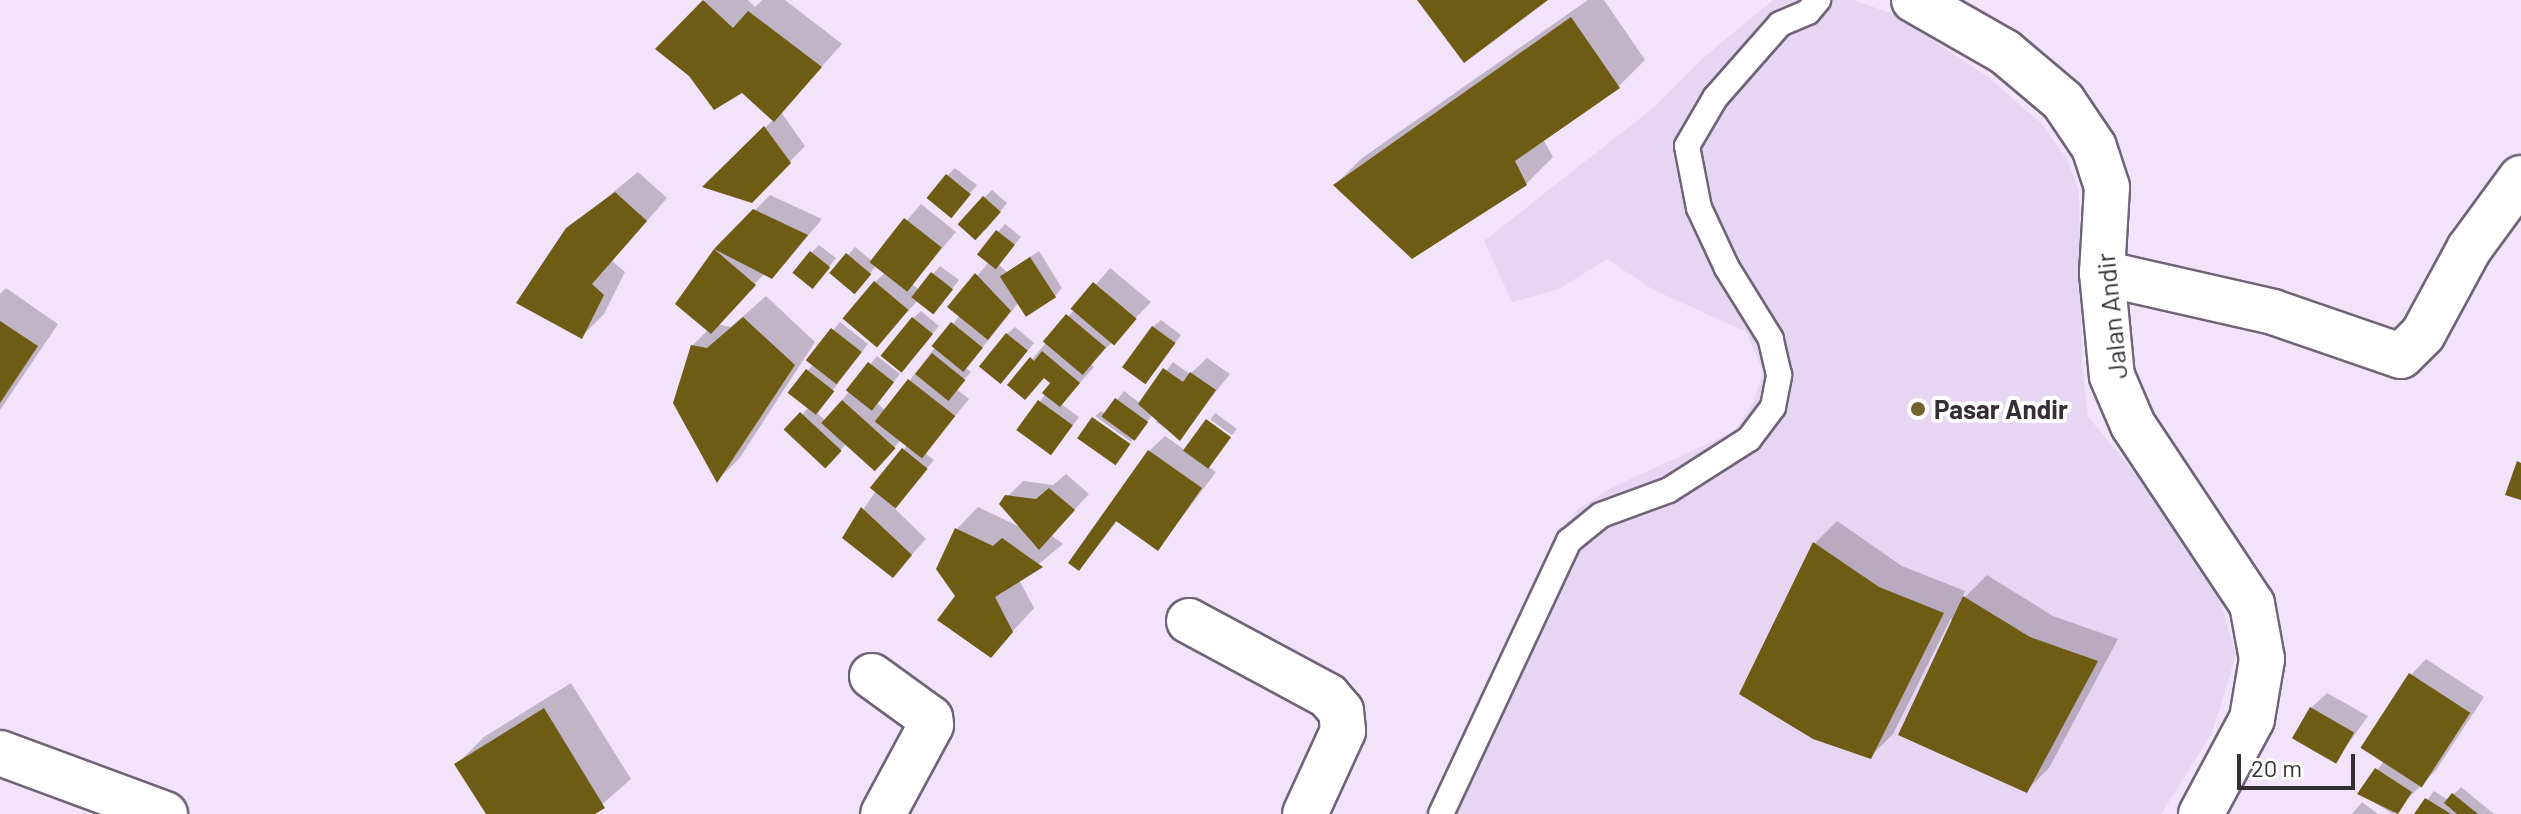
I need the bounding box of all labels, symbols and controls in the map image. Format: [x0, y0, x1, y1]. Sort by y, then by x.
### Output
street label: Jalan Andir [2089, 251, 2133, 381]
place label: Pasar Andir [1934, 393, 2068, 425]
marker: Pasar Andir [1909, 400, 1927, 418]
scale bar [2241, 738, 2359, 788]
text: 20 m [2251, 753, 2302, 782]

